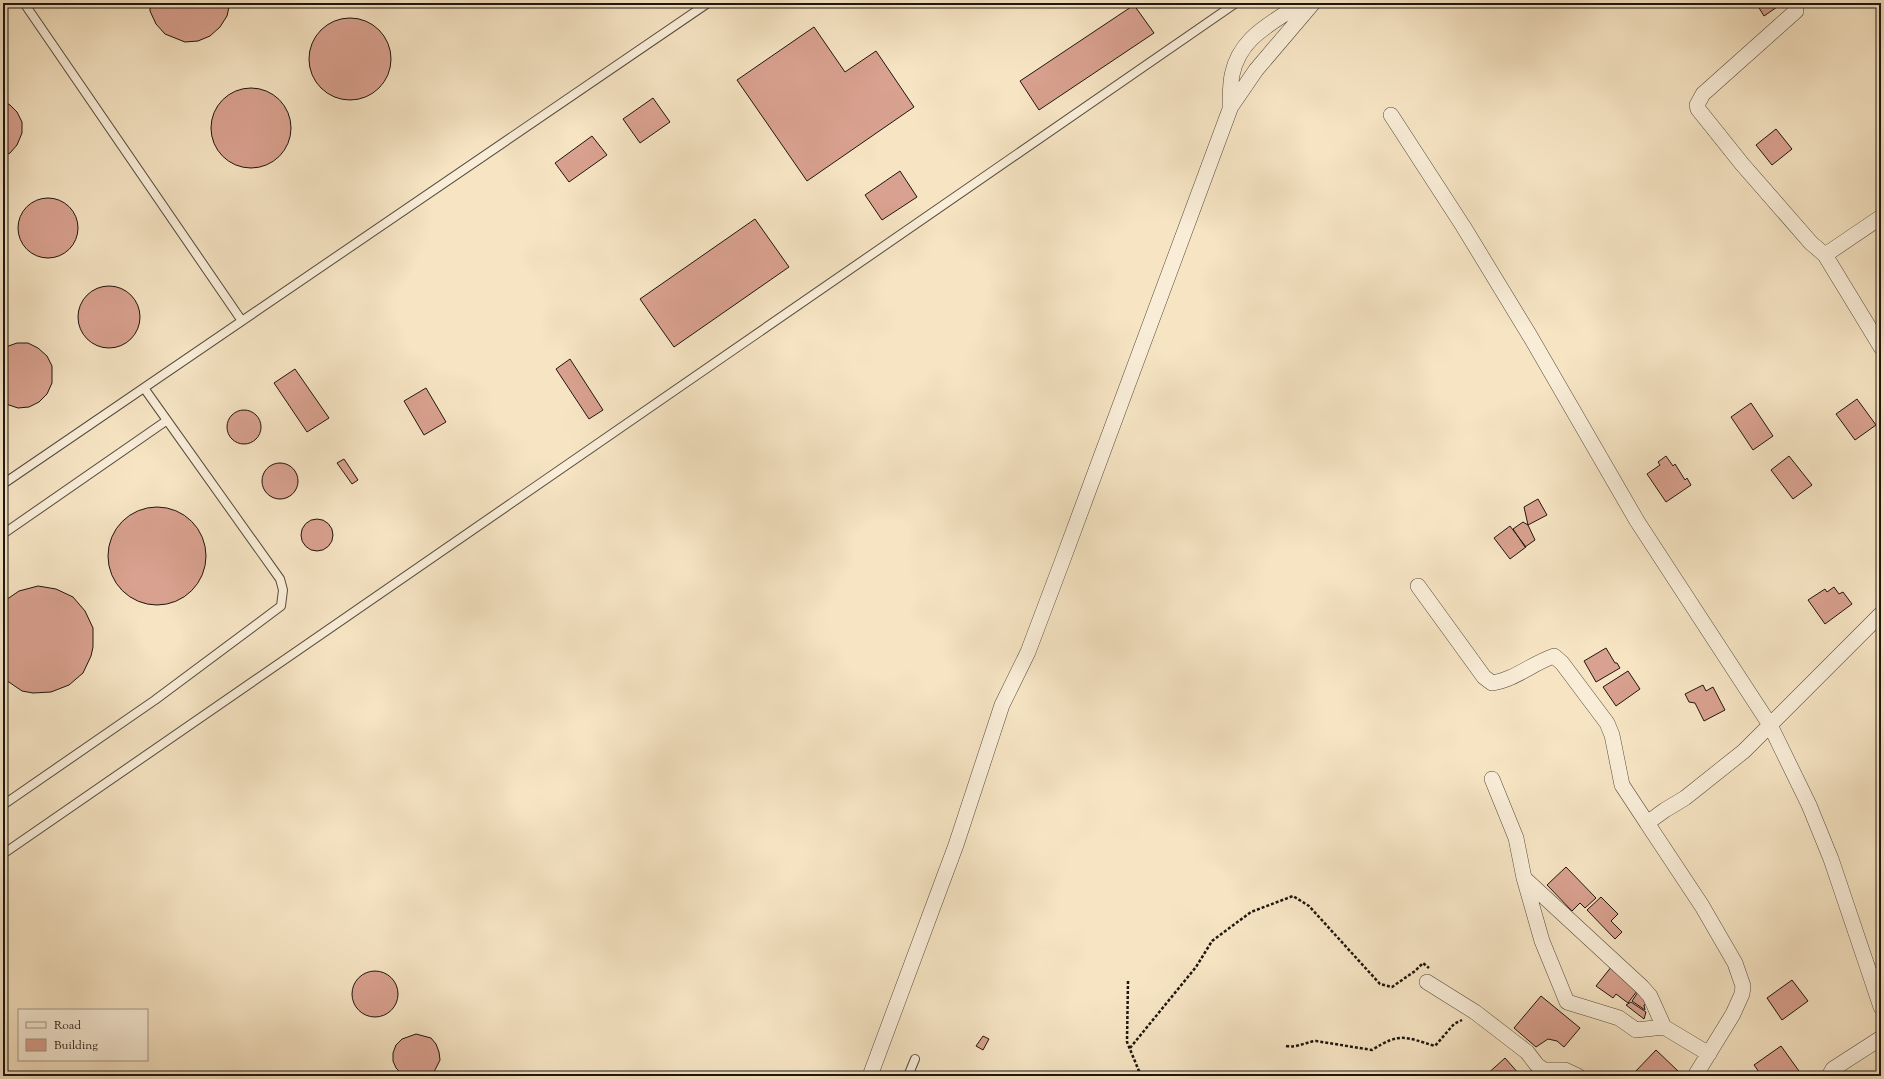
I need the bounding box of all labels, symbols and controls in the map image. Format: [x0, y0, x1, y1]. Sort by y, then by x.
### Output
legend [18, 1009, 148, 1061]
text: Road [54, 1017, 81, 1035]
text: Building [54, 1037, 98, 1055]

